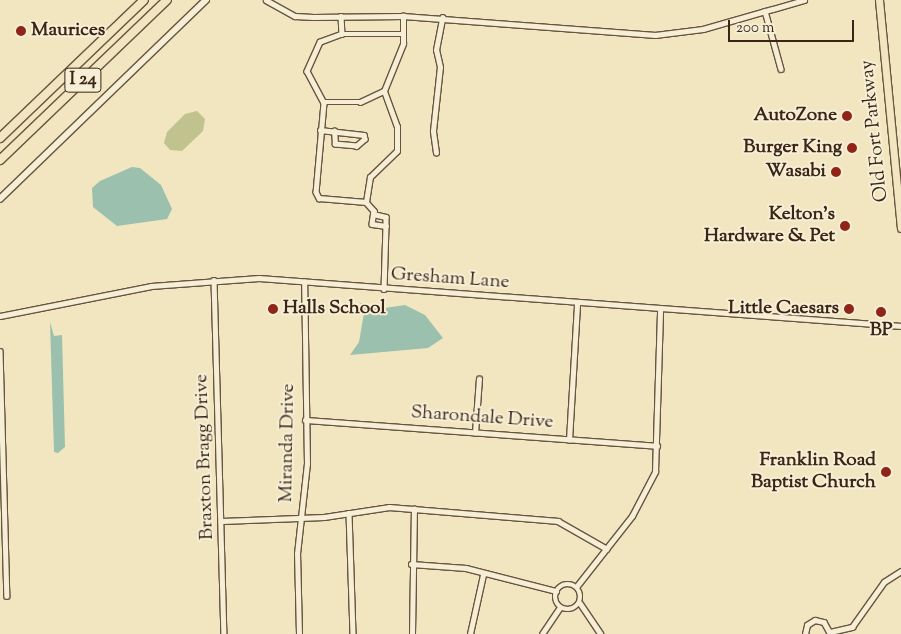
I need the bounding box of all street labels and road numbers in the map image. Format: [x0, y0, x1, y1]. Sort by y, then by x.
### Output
street label: Old Fort Parkway [856, 59, 894, 203]
road number: I 24 [64, 64, 102, 96]
street label: Gresham Lane [390, 263, 510, 295]
street label: Braxton Bragg Drive [191, 374, 219, 540]
street label: Miranda Drive [276, 383, 300, 503]
street label: Sharondale Drive [410, 402, 554, 434]

